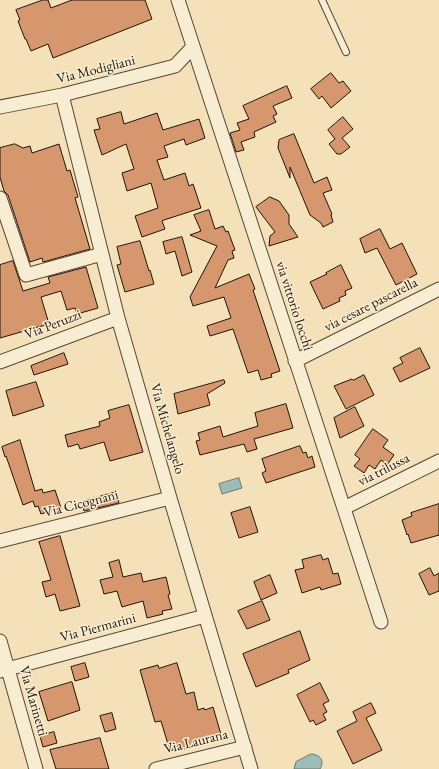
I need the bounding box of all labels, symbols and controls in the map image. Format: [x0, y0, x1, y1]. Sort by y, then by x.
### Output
street label: Via Modigliani [55, 52, 137, 88]
street label: via vittorio locchi [272, 259, 316, 353]
street label: via cesare pascarella [322, 274, 420, 336]
street label: Via Peruzzi [22, 307, 84, 343]
street label: Via Michelangelo [146, 382, 188, 476]
street label: via trilussa [355, 450, 413, 490]
street label: Via Cicognani [42, 487, 120, 521]
street label: Via Piermarini [58, 610, 138, 646]
street label: Via Marinetti [15, 664, 51, 738]
street label: Via Laurana [162, 726, 230, 758]

